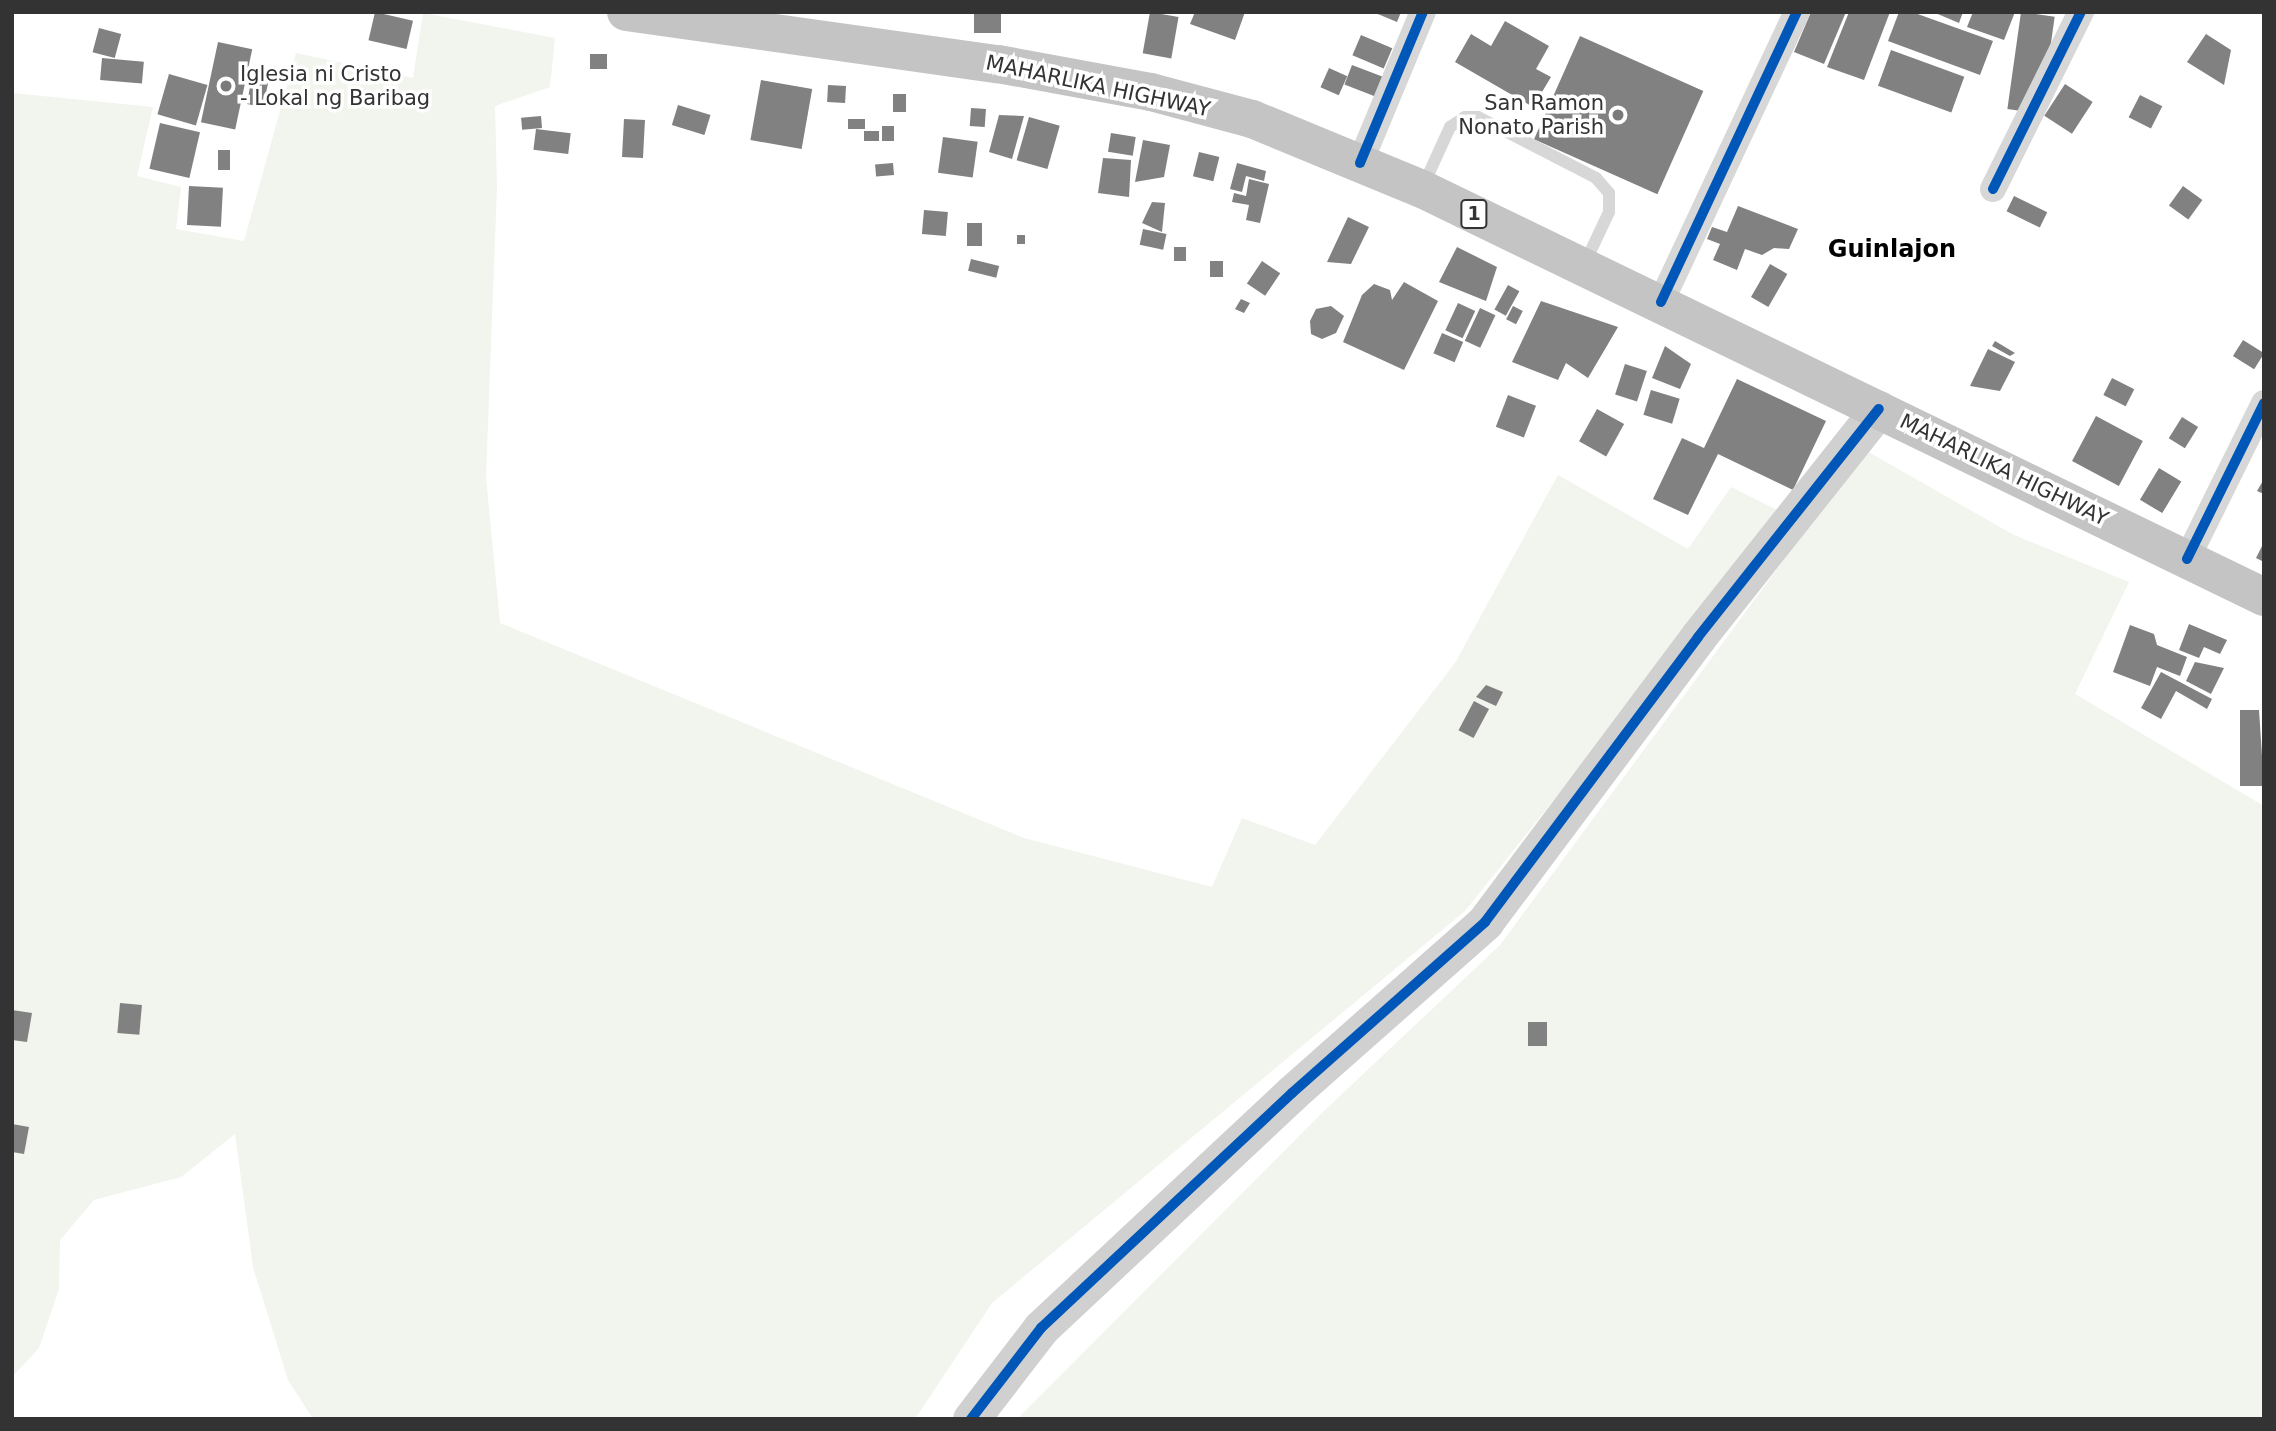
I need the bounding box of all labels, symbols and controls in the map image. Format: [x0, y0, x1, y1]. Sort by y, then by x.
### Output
street label: MAHARLIKA HIGHWAY [983, 50, 1213, 122]
place label: Iglesia ni Cristo - Lokal ng Baribag [240, 61, 430, 111]
marker: Iglesia ni Cristo - Lokal ng Baribag [218, 78, 234, 94]
place label: San Ramon Nonato Parish [1458, 90, 1604, 140]
marker: San Ramon Nonato Parish [1610, 107, 1626, 123]
road number: 1 [1460, 198, 1488, 230]
district label: Guinlajon [1828, 236, 1956, 264]
street label: MAHARLIKA HIGHWAY [1896, 409, 2112, 531]

